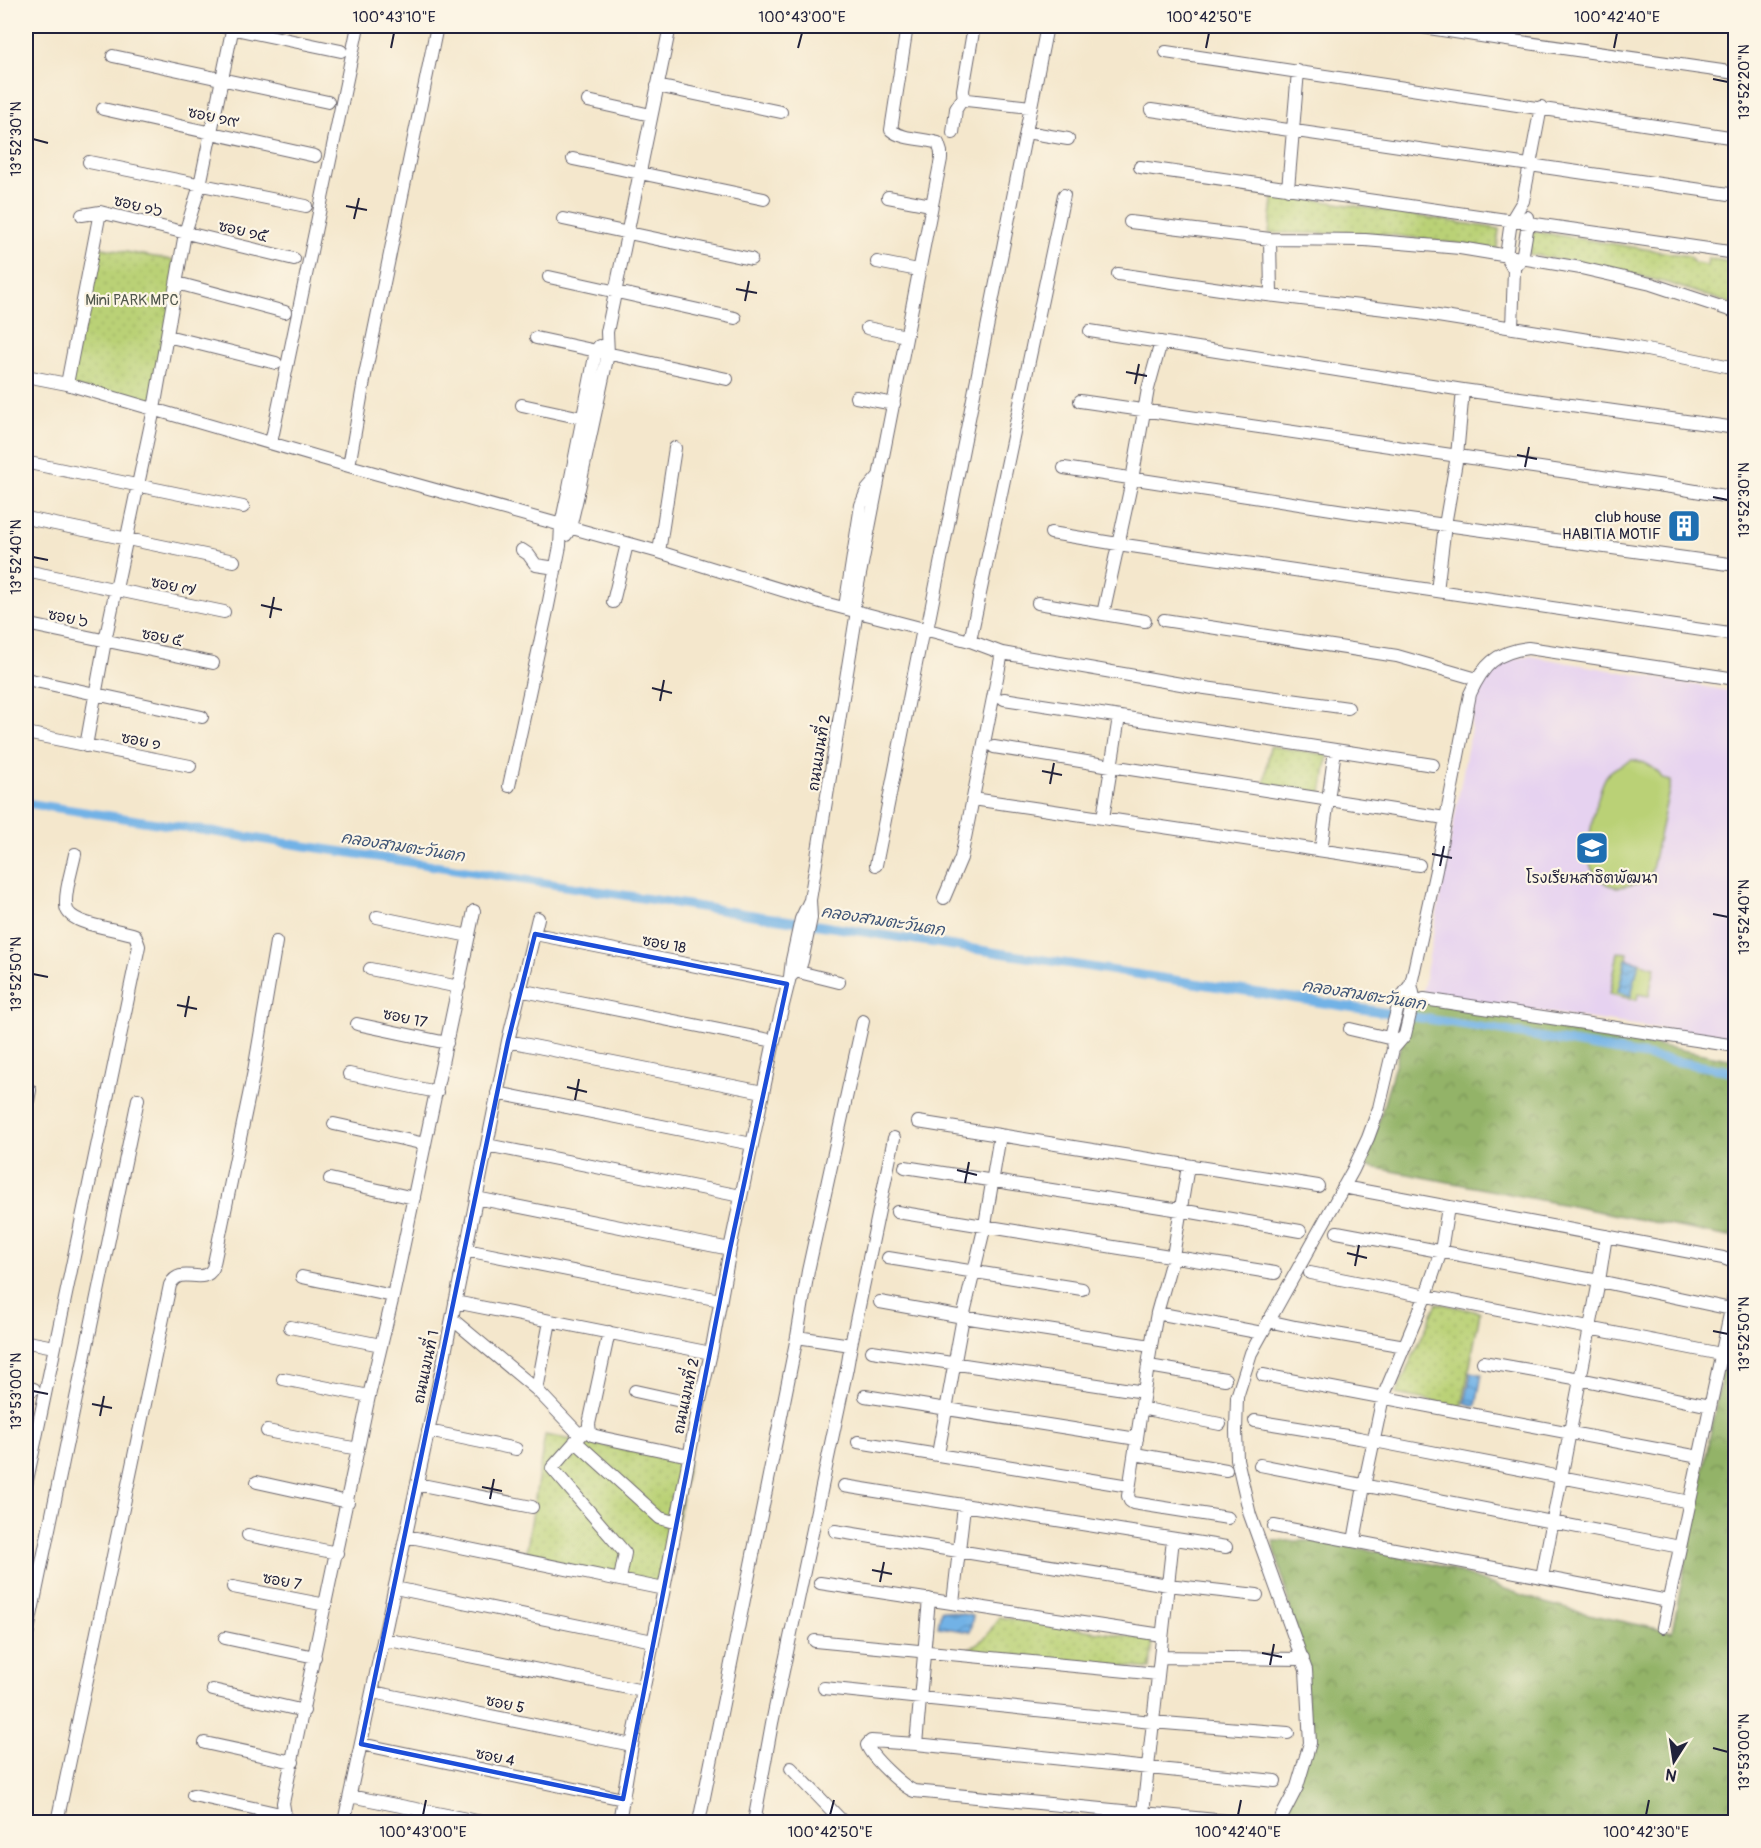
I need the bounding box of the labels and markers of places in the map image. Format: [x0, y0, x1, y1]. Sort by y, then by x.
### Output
place label: club house HABITIA MOTIF [1562, 508, 1662, 544]
building icon: club house HABITIA MOTIF [1666, 508, 1702, 544]
school or university icon: โรงเรียนสาธิตพัฒนา [1574, 830, 1610, 866]
place label: โรงเรียนสาธิตพัฒนา [1526, 868, 1658, 888]

